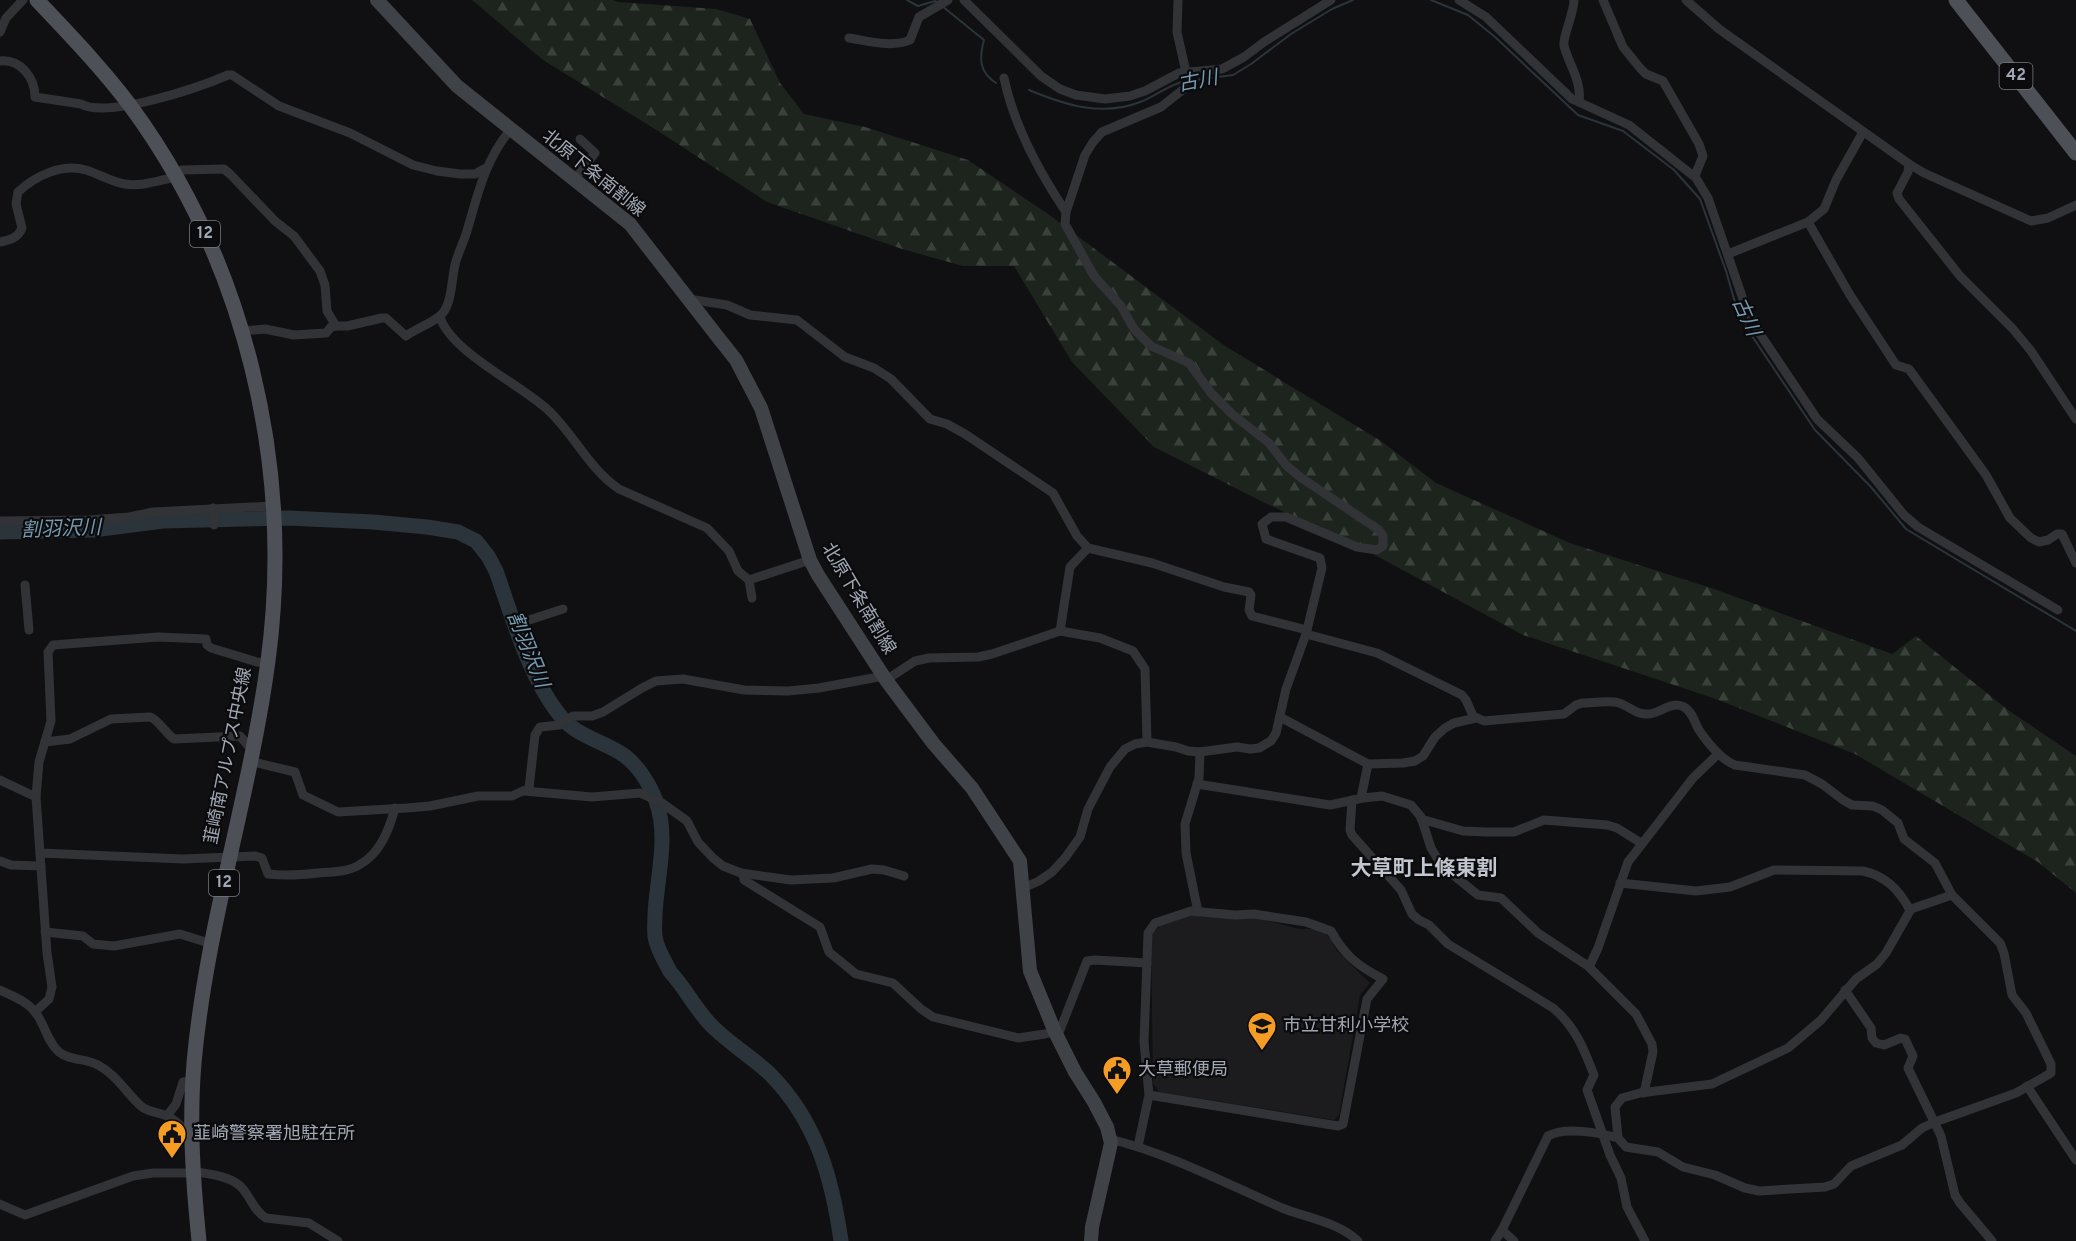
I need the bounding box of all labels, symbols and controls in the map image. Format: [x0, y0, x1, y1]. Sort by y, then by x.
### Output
road number: 42 [2000, 63, 2032, 89]
water label: 古川 [1176, 65, 1222, 99]
street label: 北原下条南割線 [537, 125, 649, 223]
road number: 12 [190, 221, 220, 247]
water label: 古川 [1725, 293, 1766, 342]
water label: 割羽沢川 [21, 516, 103, 544]
street label: 北原下条南割線 [816, 539, 900, 659]
water label: 割羽沢川 [500, 608, 555, 694]
street label: 韮崎南アルプス中央線 [201, 666, 257, 846]
district label: 大草町上條東割 [1351, 856, 1498, 883]
road number: 12 [209, 870, 239, 896]
school or university icon: 市立甘利小学校 [1246, 1010, 1278, 1052]
place label: 市立甘利小学校 [1283, 1015, 1409, 1038]
public building icon: 大草郵便局 [1101, 1054, 1133, 1096]
place label: 大草郵便局 [1138, 1059, 1228, 1082]
public building icon: 韮崎警察署旭駐在所 [156, 1118, 188, 1160]
place label: 韮崎警察署旭駐在所 [193, 1123, 355, 1146]

